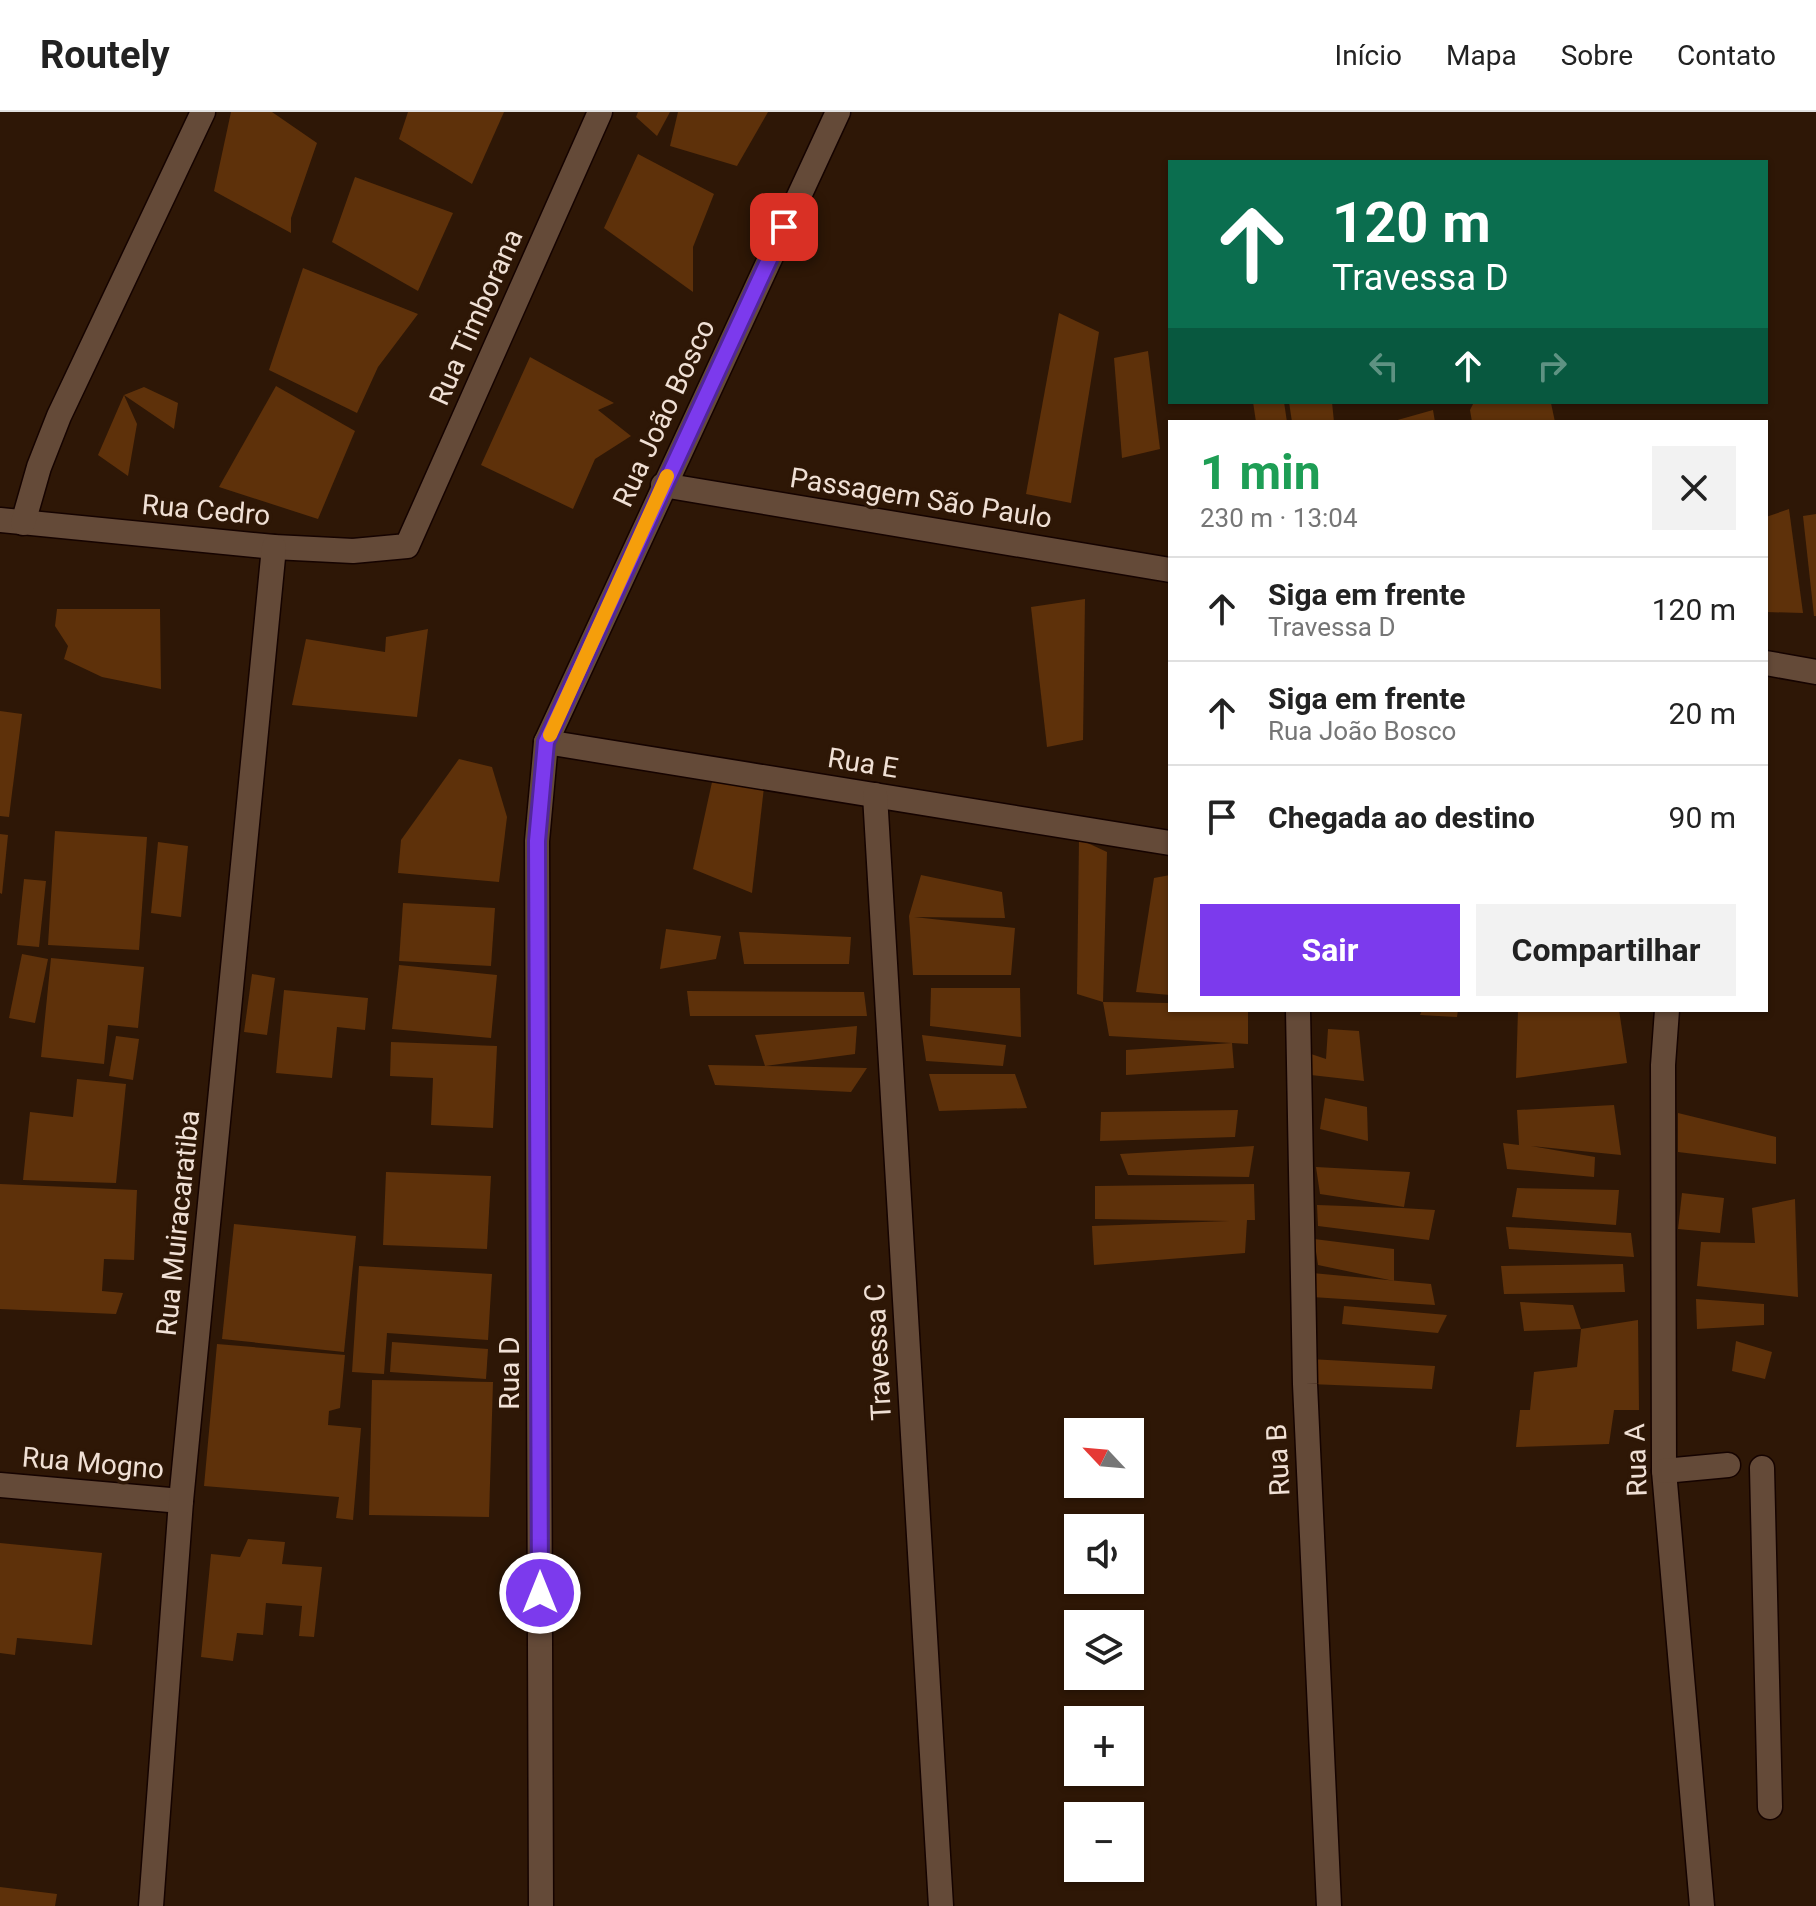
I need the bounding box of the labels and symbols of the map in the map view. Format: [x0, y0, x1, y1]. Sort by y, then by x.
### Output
pin [750, 193, 818, 261]
street label: Rua Timborana [422, 224, 530, 410]
street label: Rua João Bosco [606, 314, 722, 512]
street label: Passagem São Paulo [788, 461, 1054, 535]
street label: Rua Cedro [140, 488, 272, 532]
street label: Rua E [825, 741, 901, 785]
street label: Rua Muiracaratiba [150, 1109, 206, 1337]
street label: Travessa C [858, 1283, 898, 1421]
street label: Rua D [493, 1336, 526, 1410]
north arrow [1064, 1418, 1144, 1498]
street label: Rua B [1260, 1423, 1296, 1497]
street label: Rua A [1618, 1423, 1654, 1497]
street label: Rua Mogno [21, 1440, 165, 1486]
position arrow [498, 1551, 582, 1635]

